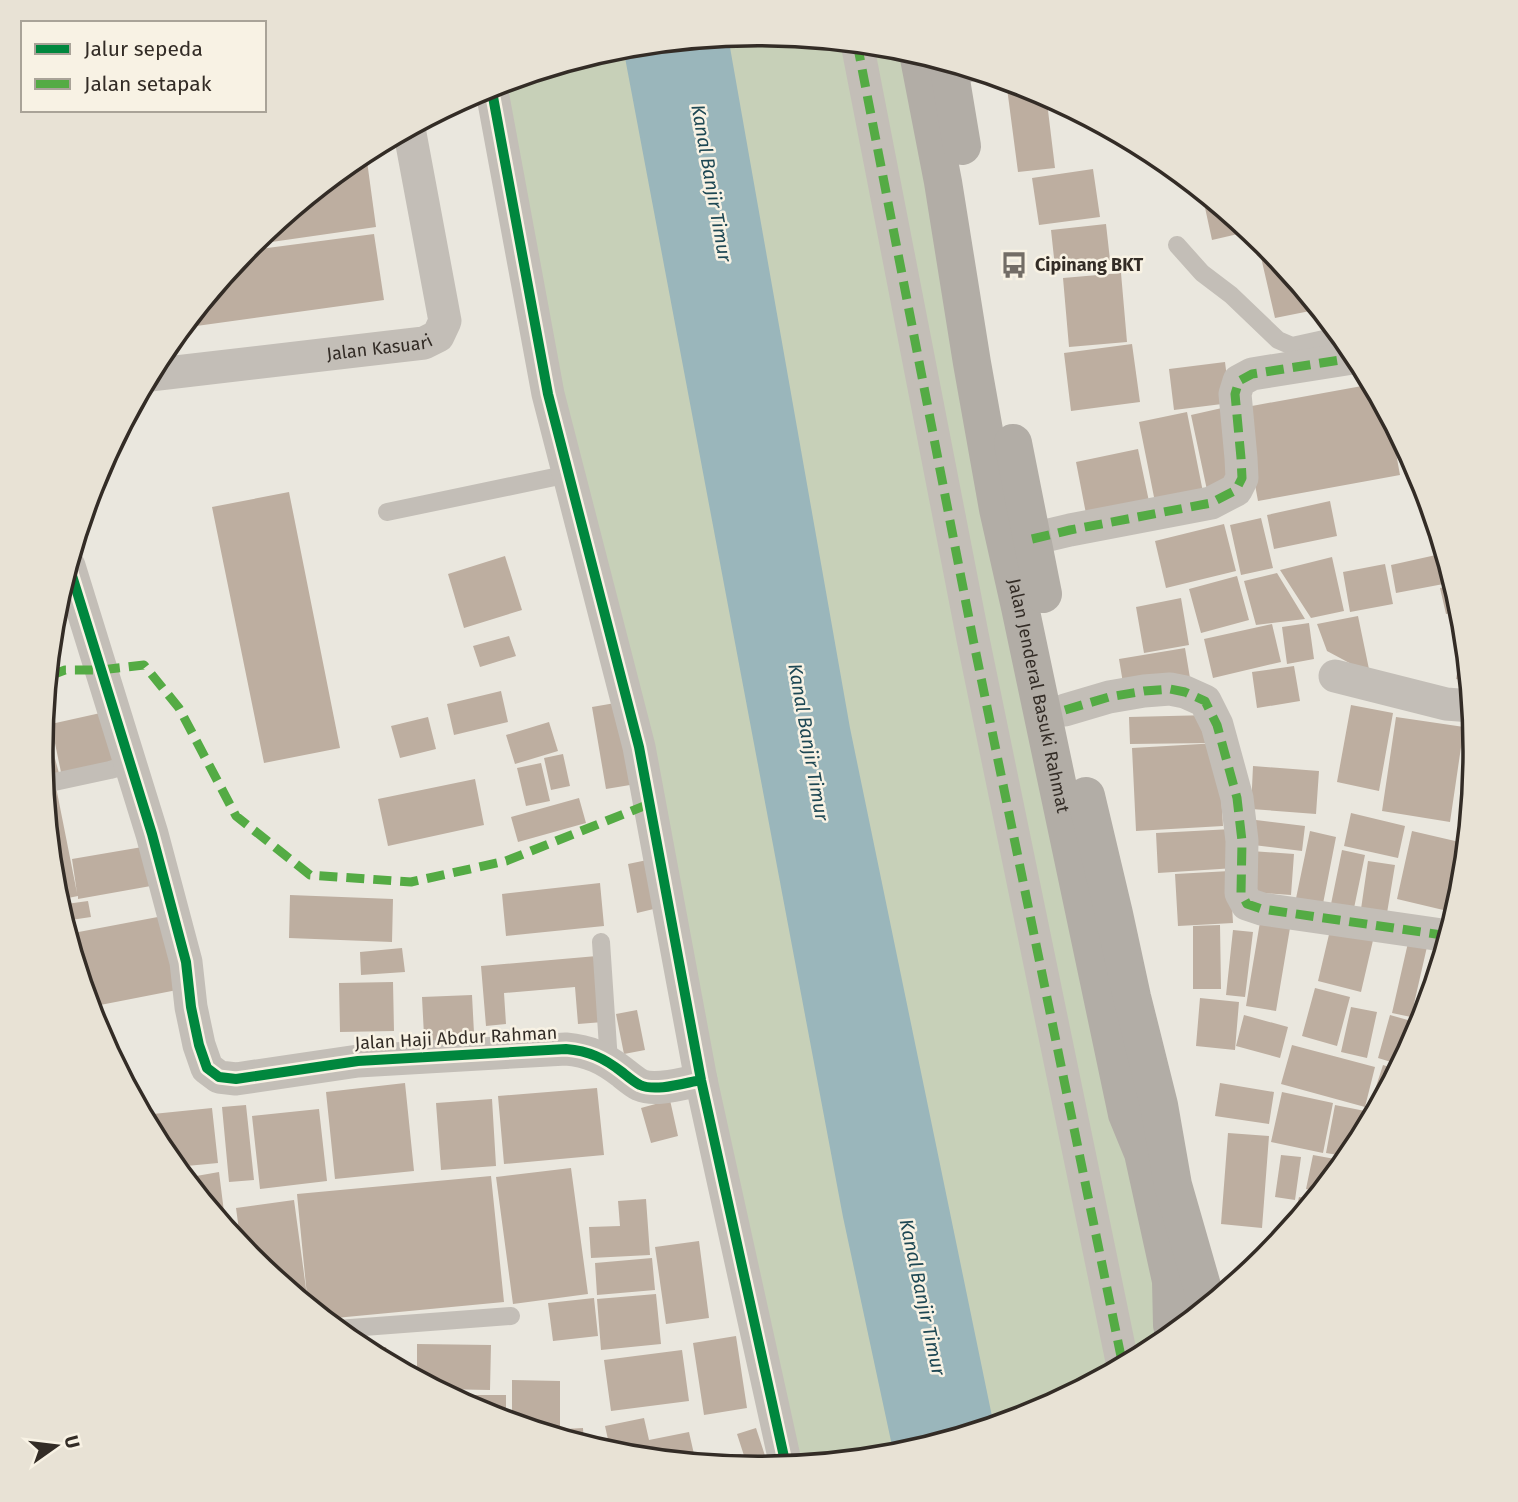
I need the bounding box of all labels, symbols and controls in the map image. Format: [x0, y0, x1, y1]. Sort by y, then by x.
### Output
legend [21, 21, 266, 112]
text: Jalur sepeda [84, 36, 203, 62]
text: Jalan setapak [84, 71, 212, 97]
water label: Kanal Banjir Timur [686, 103, 737, 264]
bus stop icon: Cipinang BKT [999, 250, 1029, 280]
place label: Cipinang BKT [1035, 254, 1144, 276]
street label: Jalan Kasuari [325, 329, 436, 365]
street label: Jalan Jenderal Basuki Rahmat [1003, 576, 1074, 815]
water label: Kanal Banjir Timur [783, 662, 834, 823]
street label: Jalan Haji Abdur Rahman [354, 1022, 558, 1054]
water label: Kanal Banjir Timur [895, 1217, 950, 1378]
north arrow [21, 1411, 91, 1481]
text: U [59, 1433, 85, 1451]

